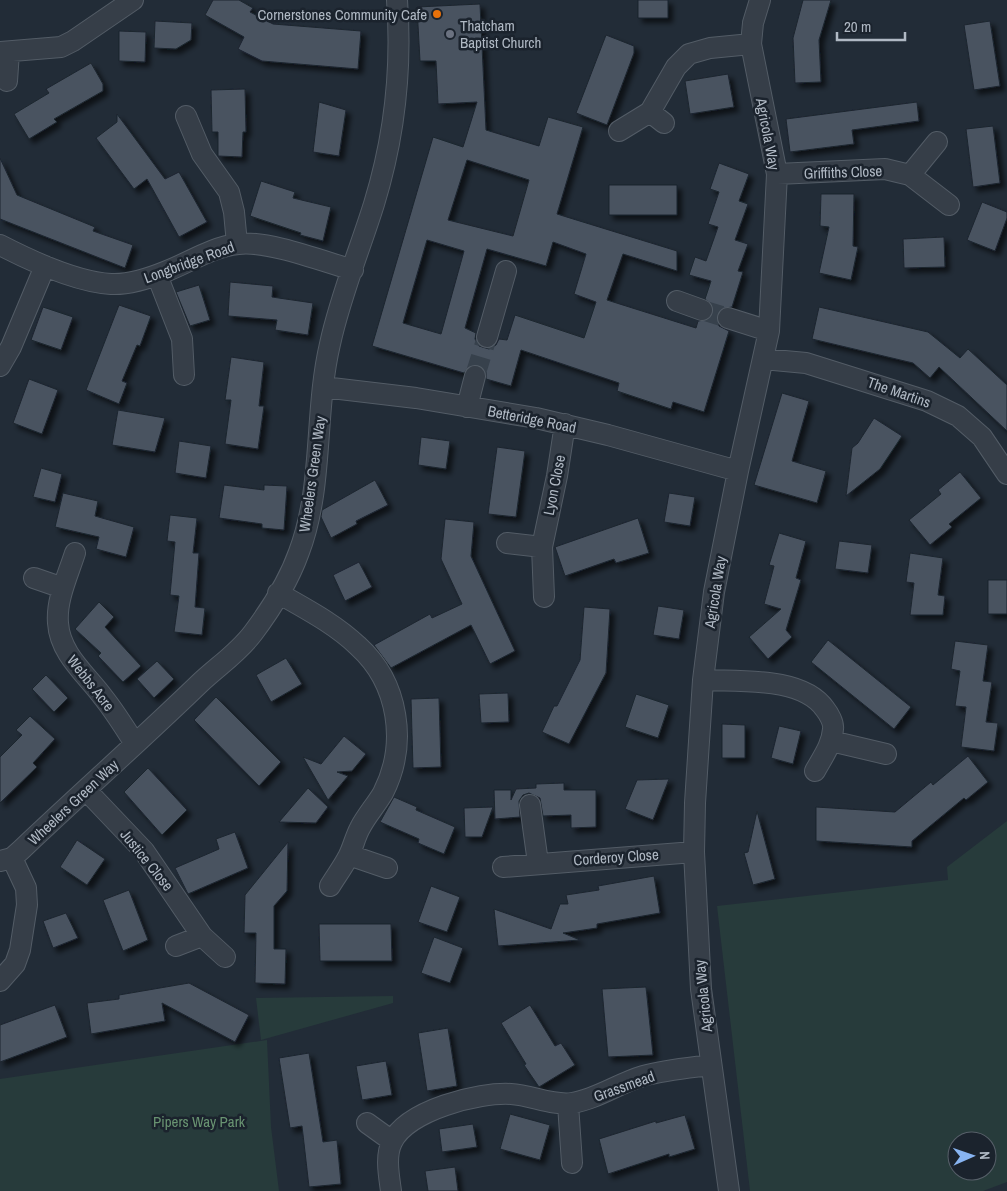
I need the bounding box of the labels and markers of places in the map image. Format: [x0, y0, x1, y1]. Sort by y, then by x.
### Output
place label: Cornerstones Community Cafe [257, 4, 427, 25]
marker: Cornerstones Community Cafe [431, 8, 443, 20]
place label: Thatcham Baptist Church [460, 15, 541, 53]
marker: Thatcham Baptist Church [444, 28, 456, 40]

